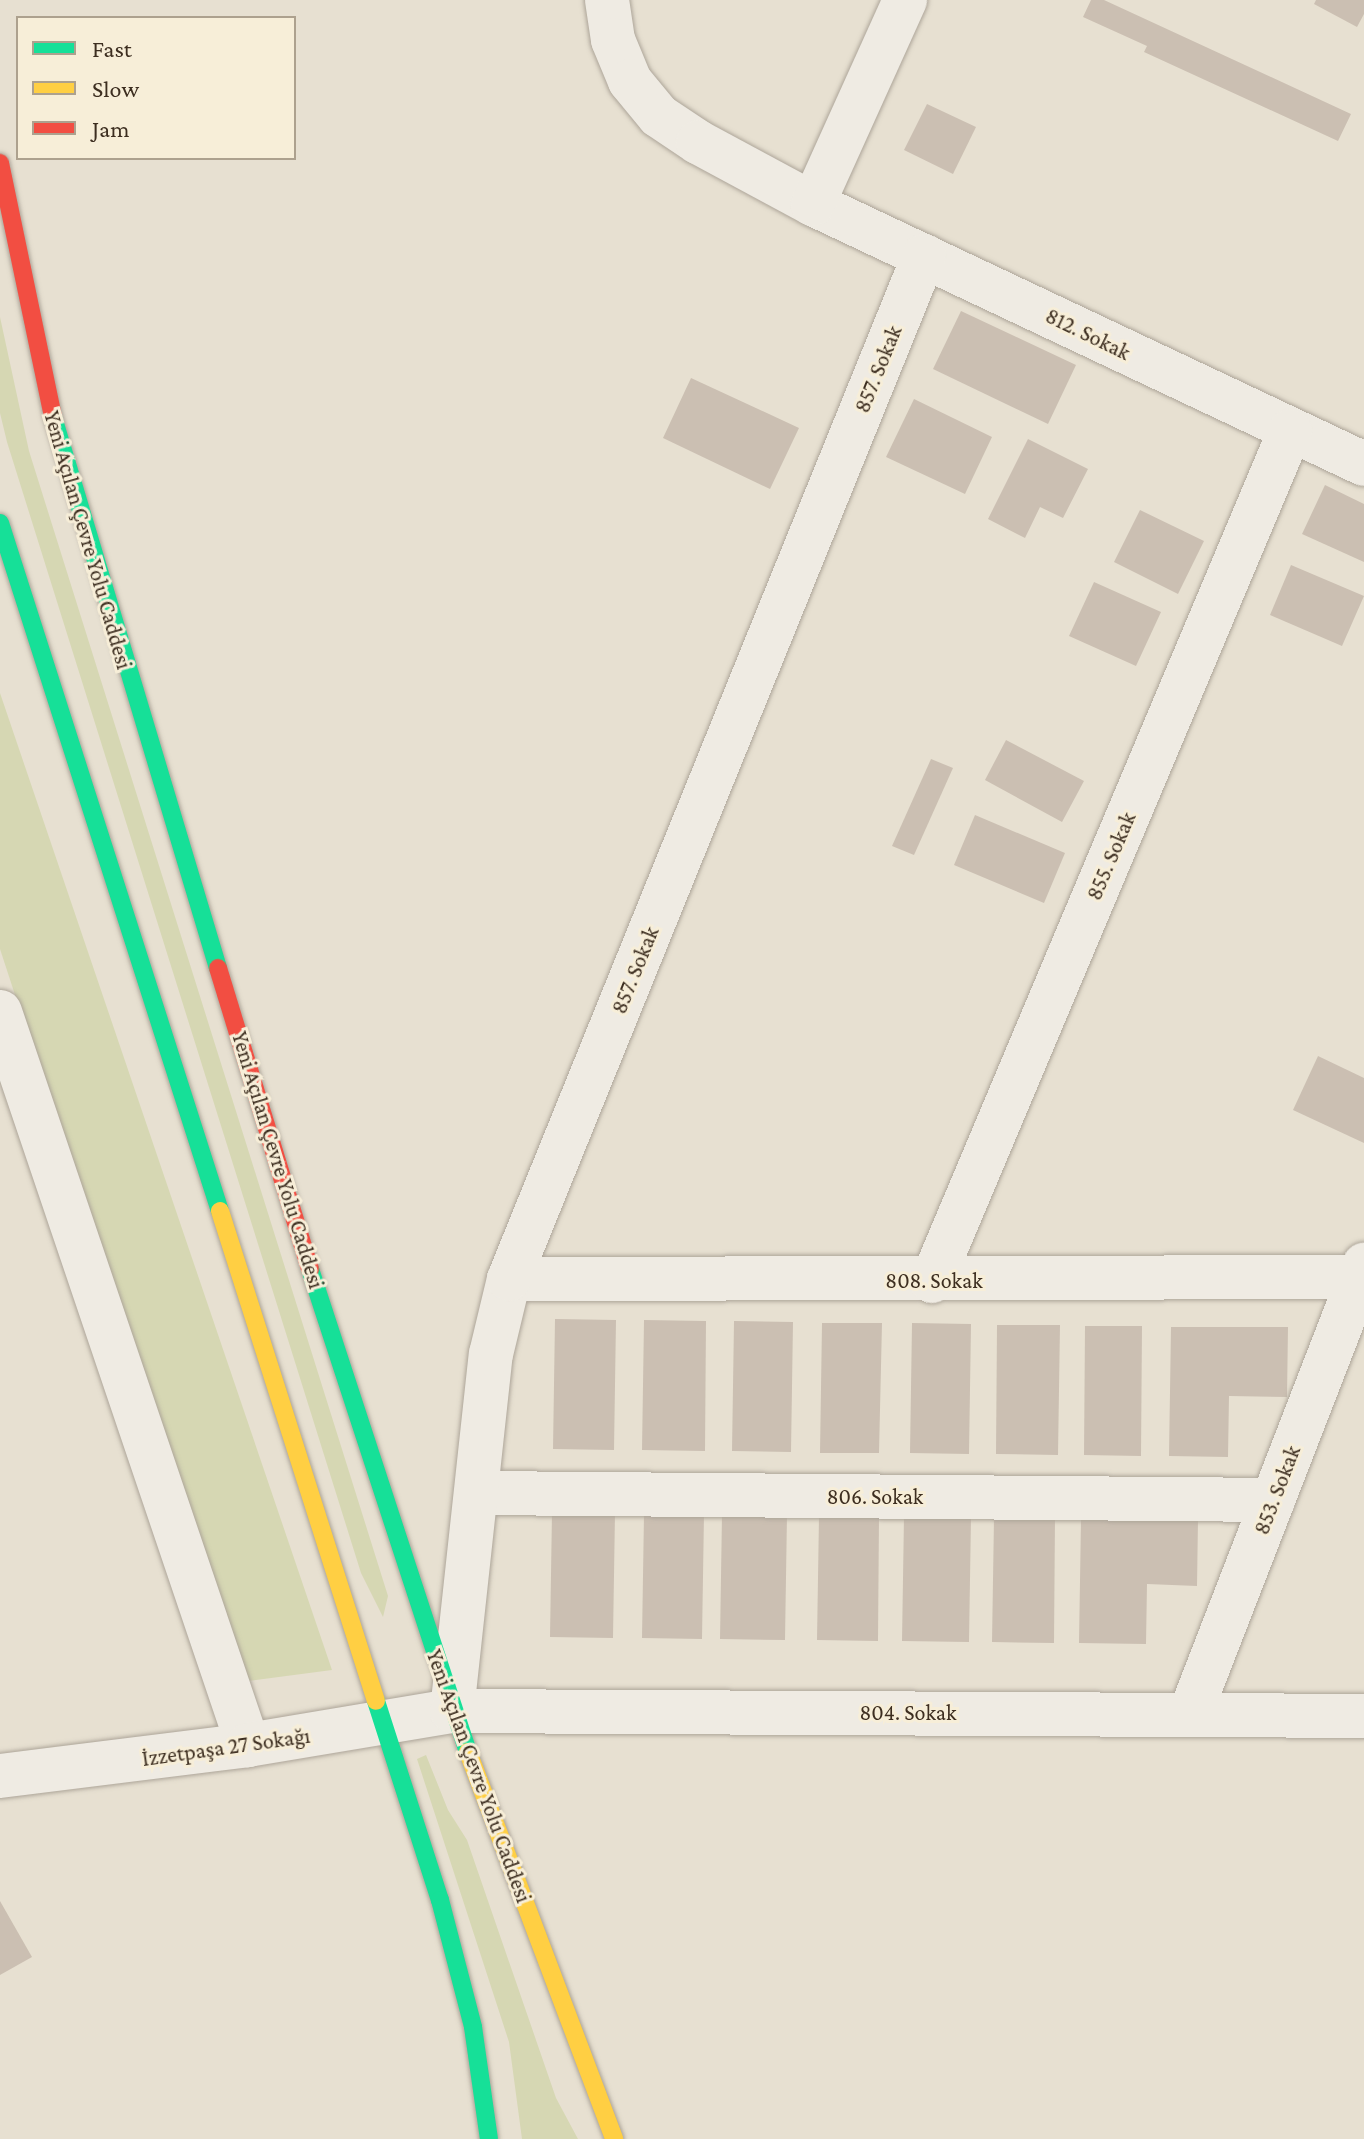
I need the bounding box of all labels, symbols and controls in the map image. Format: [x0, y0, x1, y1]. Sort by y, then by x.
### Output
legend [16, 16, 296, 160]
text: Fast [92, 35, 132, 62]
text: Slow [92, 75, 139, 102]
text: Jam [92, 115, 130, 142]
street label: 812. Sokak [1041, 302, 1135, 366]
street label: 857. Sokak [849, 321, 907, 417]
street label: Yeni Açılan Çevre Yolu Caddesi [38, 408, 138, 672]
street label: 855. Sokak [1081, 808, 1141, 904]
street label: 857. Sokak [606, 922, 664, 1018]
street label: Yeni Açılan Çevre Yolu Caddesi [226, 1028, 330, 1292]
street label: 808. Sokak [885, 1268, 983, 1294]
street label: 853. Sokak [1248, 1442, 1306, 1538]
street label: 806. Sokak [827, 1484, 923, 1510]
street label: Yeni Açılan Çevre Yolu Caddesi [421, 1646, 537, 1906]
street label: 804. Sokak [860, 1700, 956, 1726]
street label: İzzetpaşa 27 Sokağı [140, 1722, 312, 1772]

